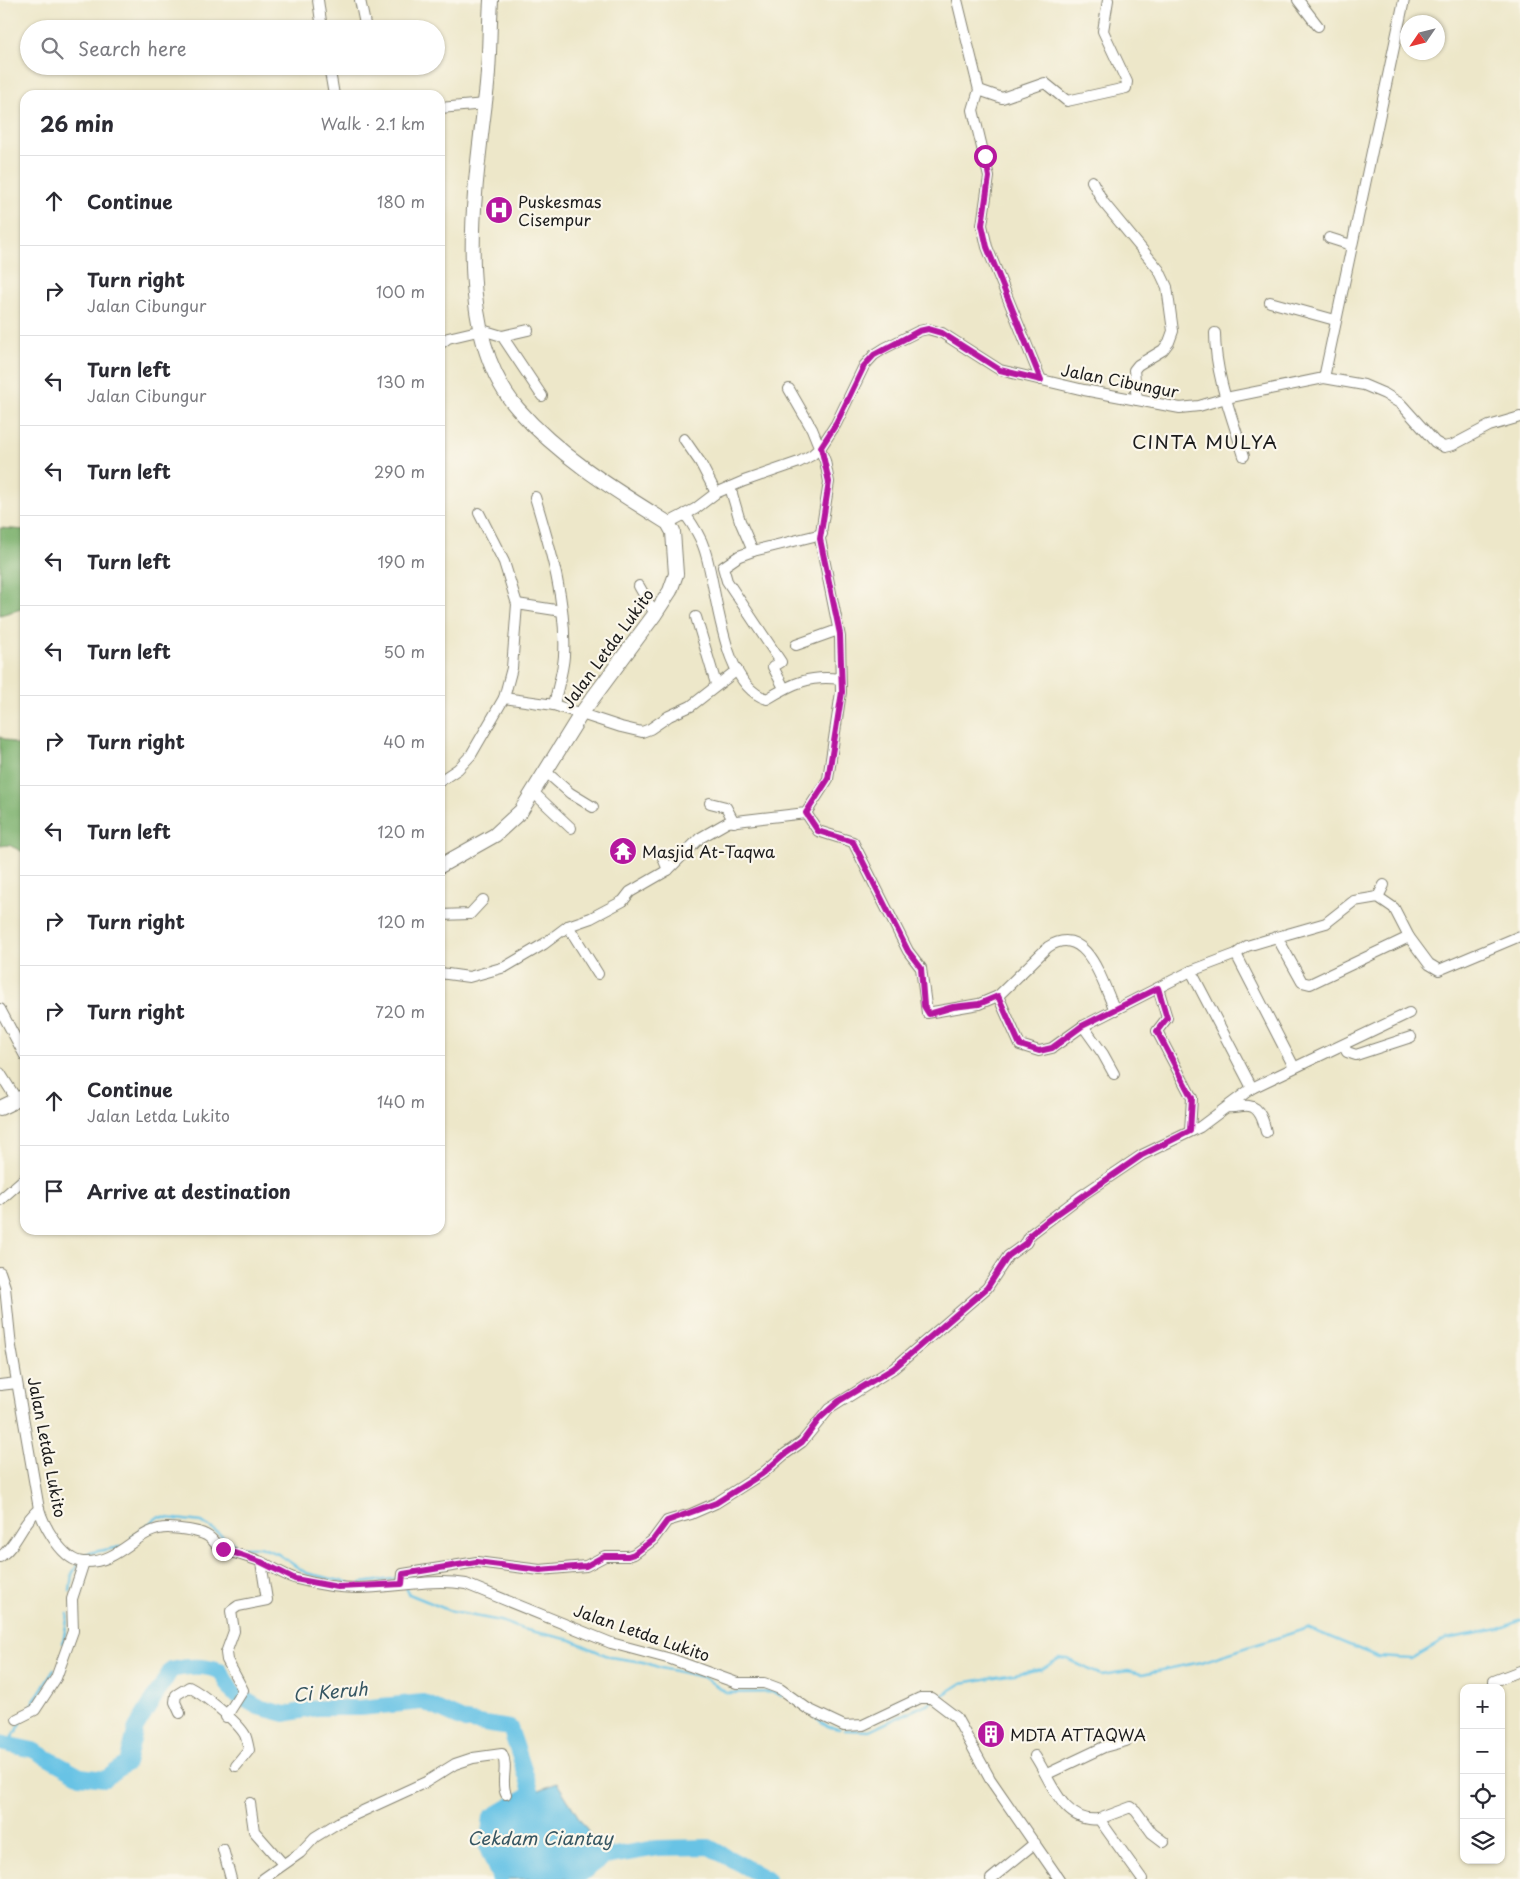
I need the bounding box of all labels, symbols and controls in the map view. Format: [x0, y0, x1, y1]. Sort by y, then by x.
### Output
north arrow [1400, 15, 1445, 60]
search box [20, 20, 445, 75]
icon: search [38, 34, 66, 62]
text: Search here [78, 34, 187, 62]
text: 26 min [40, 107, 114, 139]
text: Walk · 2.1 km [321, 111, 425, 135]
route start [974, 145, 997, 168]
icon: ahead [40, 187, 68, 215]
text: Continue [87, 187, 173, 215]
text: 180 m [377, 189, 425, 213]
place label: Puskesmas Cisempur [518, 189, 601, 231]
hospital icon: Puskesmas Cisempur [484, 195, 514, 225]
text: Turn right [87, 265, 185, 293]
icon: right [40, 277, 68, 305]
text: 100 m [376, 279, 425, 303]
text: Jalan Cibungur [87, 293, 206, 317]
text: Turn left [87, 355, 171, 383]
street label: Jalan Cibungur [1059, 357, 1181, 403]
icon: left [40, 367, 68, 395]
text: 130 m [377, 369, 425, 393]
text: Jalan Cibungur [87, 383, 206, 407]
district label: CINTA MULYA [1132, 427, 1278, 455]
icon: left [40, 457, 68, 485]
text: Turn left [87, 457, 171, 485]
text: 290 m [374, 459, 425, 483]
icon: left [40, 547, 68, 575]
text: Turn left [87, 547, 171, 575]
text: 190 m [377, 549, 425, 573]
street label: Jalan Letda Lukito [555, 583, 659, 713]
icon: left [40, 637, 68, 665]
text: Turn left [87, 637, 171, 665]
text: 50 m [384, 639, 425, 663]
icon: right [40, 727, 68, 755]
text: Turn right [87, 727, 185, 755]
text: 40 m [383, 729, 425, 753]
icon: left [40, 817, 68, 845]
text: Turn left [87, 817, 171, 845]
text: 120 m [378, 819, 425, 843]
temple icon: Masjid At-Taqwa [608, 836, 638, 866]
place label: Masjid At-Taqwa [642, 839, 775, 863]
icon: right [40, 907, 68, 935]
text: Turn right [87, 907, 185, 935]
text: 120 m [378, 909, 425, 933]
icon: right [40, 997, 68, 1025]
text: Turn right [87, 997, 185, 1025]
text: 720 m [375, 999, 425, 1023]
text: Continue [87, 1075, 173, 1103]
icon: ahead [40, 1087, 68, 1115]
text: 140 m [377, 1089, 425, 1113]
text: Jalan Letda Lukito [87, 1103, 230, 1127]
icon: arrive [40, 1177, 68, 1205]
text: Arrive at destination [87, 1177, 291, 1205]
street label: Jalan Letda Lukito [23, 1375, 73, 1519]
route end [212, 1538, 235, 1561]
street label: Jalan Letda Lukito [571, 1597, 714, 1667]
water label: Ci Keruh [292, 1674, 369, 1708]
map controls [1460, 1684, 1505, 1864]
button: + [1460, 1684, 1505, 1729]
building icon: MDTA ATTAQWA [976, 1719, 1006, 1749]
place label: MDTA ATTAQWA [1010, 1722, 1146, 1746]
button: − [1460, 1729, 1505, 1774]
button: locate [1460, 1774, 1505, 1819]
button: layers [1460, 1819, 1505, 1864]
water label: Cekdam Ciantay [467, 1824, 614, 1851]

